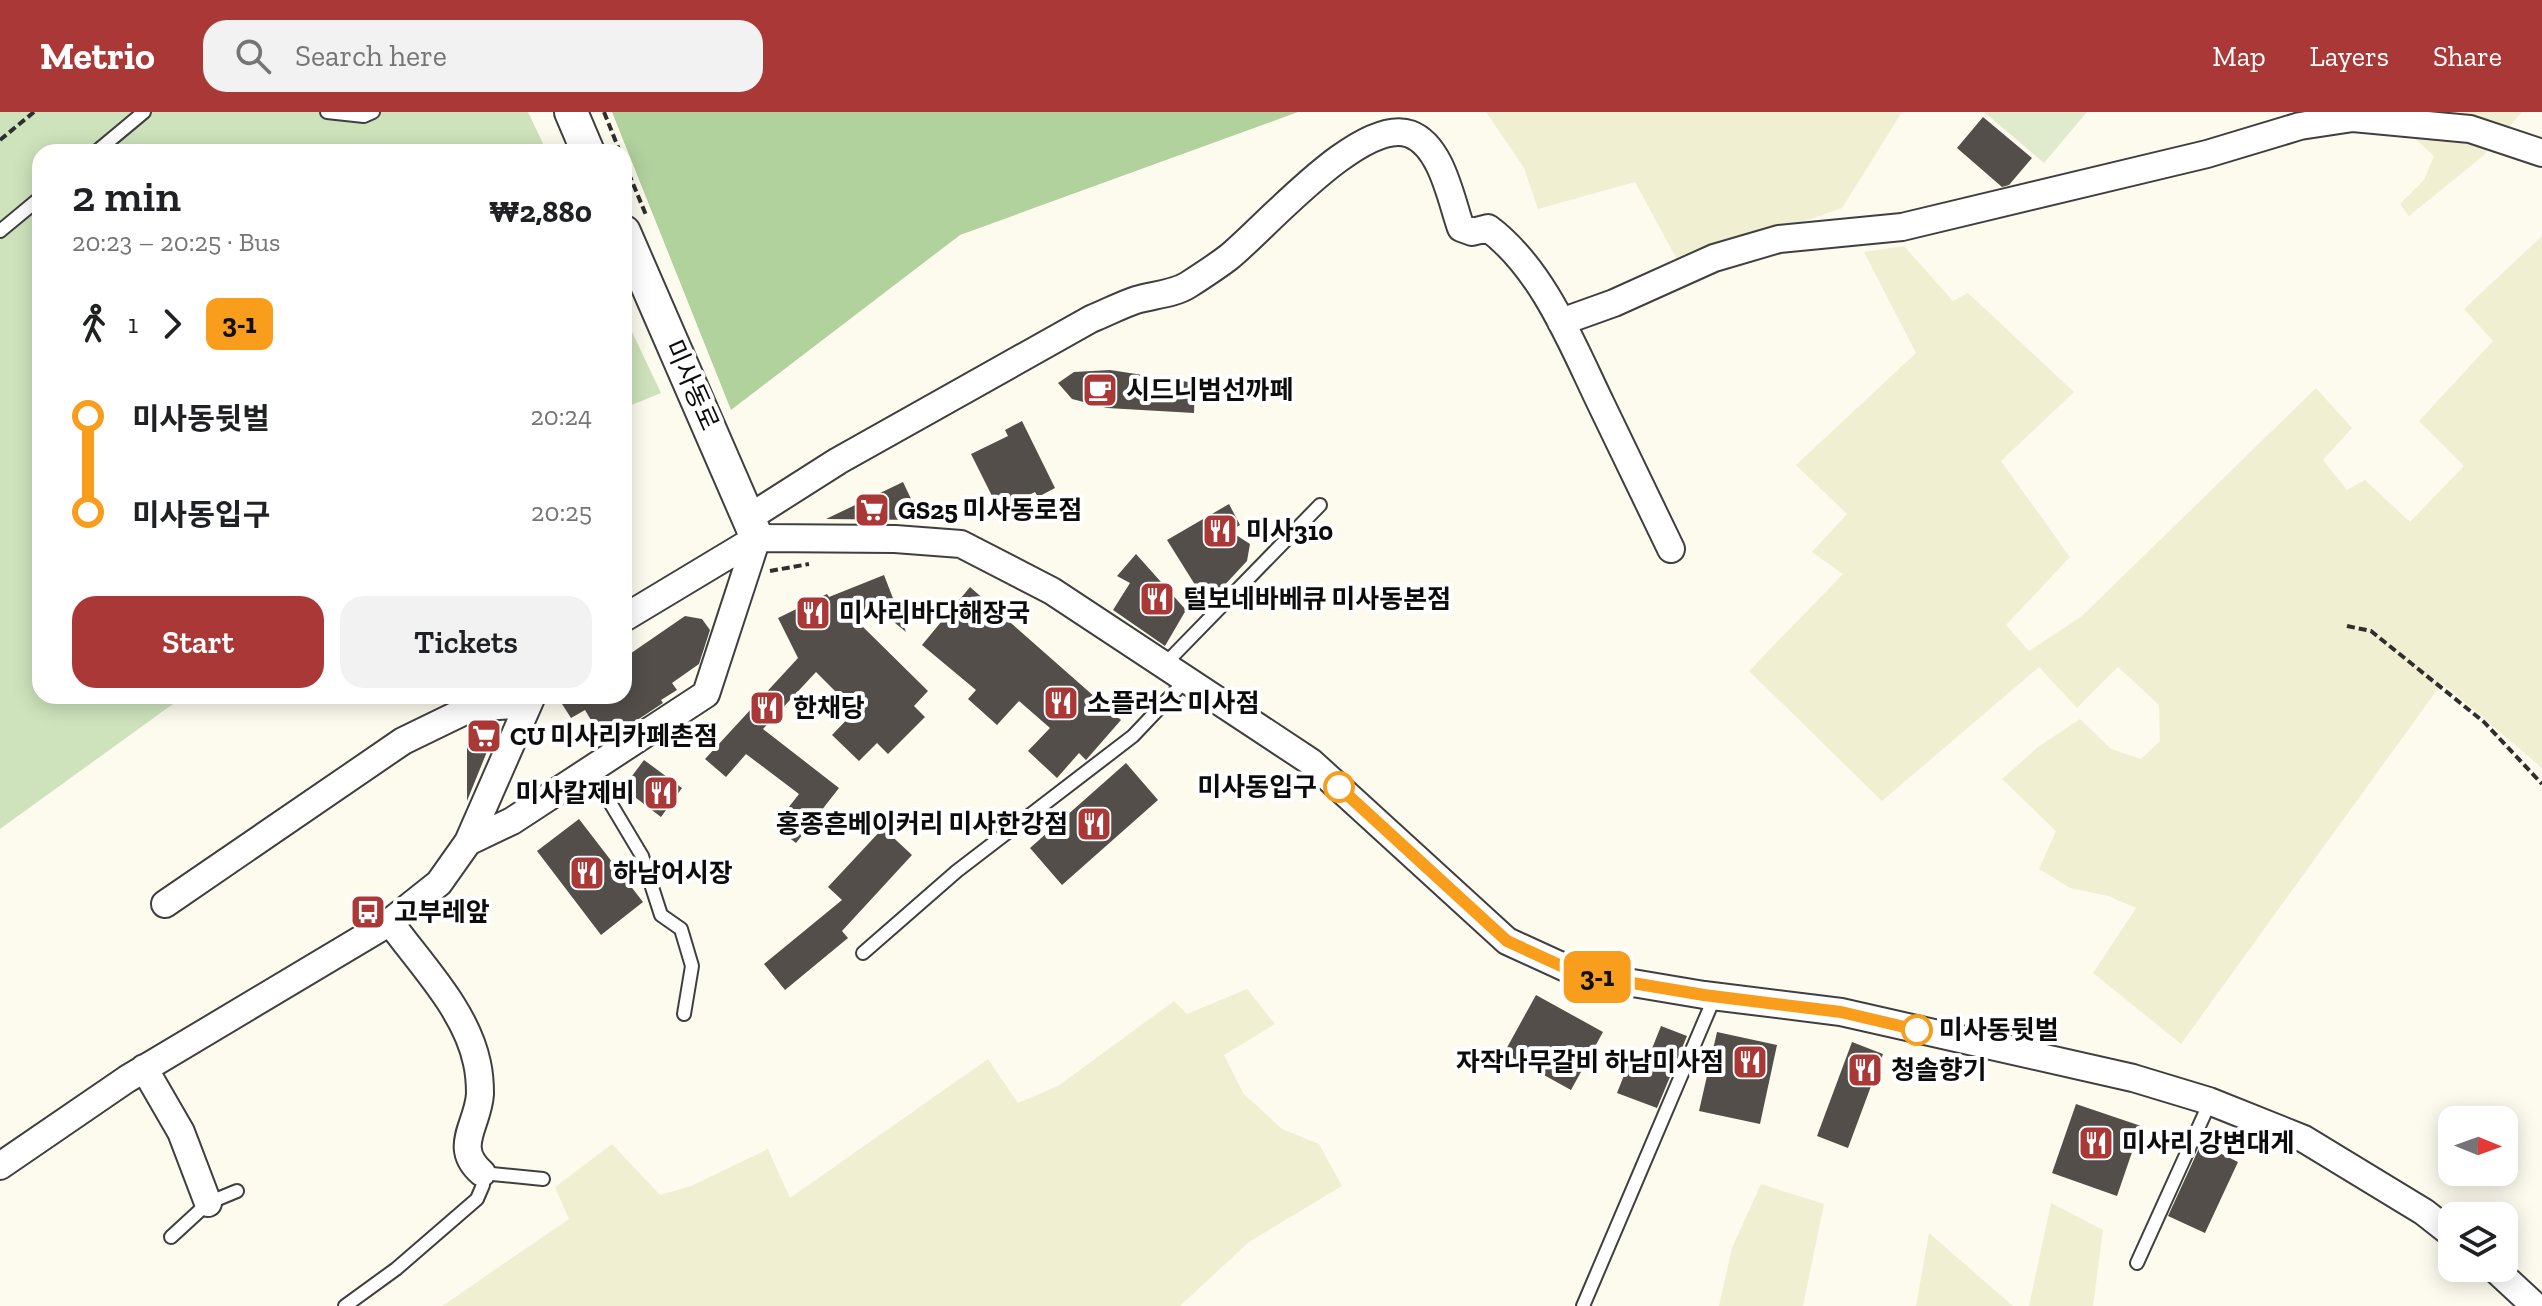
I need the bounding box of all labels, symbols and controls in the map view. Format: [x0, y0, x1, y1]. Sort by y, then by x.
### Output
search box [203, 20, 763, 92]
text: Metrio [40, 33, 155, 79]
icon: search [231, 34, 275, 78]
text: Search here [295, 38, 447, 74]
text: Map [2212, 40, 2266, 73]
text: Layers [2310, 40, 2389, 73]
text: Share [2433, 40, 2502, 73]
text: 2 min [72, 169, 181, 222]
text: ₩2,880 [489, 194, 592, 230]
text: 20:23 – 20:25 · Bus [72, 226, 280, 258]
icon: walk [72, 302, 116, 346]
icon: forward [150, 302, 194, 346]
text: 3-1 [222, 307, 257, 340]
text: 1 [128, 308, 138, 340]
street label: 미사동로 [658, 335, 726, 435]
cafe icon: 시드니범선까페 [1081, 371, 1119, 409]
place label: 시드니범선까페 [1126, 374, 1293, 406]
text: 20:24 [530, 400, 592, 432]
text: 미사동뒷벌 [132, 401, 270, 437]
supermarket icon: GS25 미사동로점 [853, 491, 891, 529]
place label: GS25 미사동로점 [898, 494, 1082, 526]
text: 20:25 [531, 496, 592, 528]
text: 미사동입구 [132, 497, 270, 533]
restaurant icon: 미사310 [1201, 512, 1239, 550]
place label: 미사310 [1246, 515, 1333, 547]
restaurant icon: 털보네바베큐 미사동본점 [1138, 580, 1176, 618]
place label: 털보네바베큐 미사동본점 [1183, 583, 1451, 615]
restaurant icon: 미사리바다해장국 [794, 594, 832, 632]
button: Start [72, 596, 324, 688]
button: Tickets [340, 596, 592, 688]
place label: 미사리바다해장국 [839, 597, 1030, 629]
restaurant icon: 소플러스 미사점 [1042, 684, 1080, 722]
place label: 소플러스 미사점 [1087, 687, 1259, 719]
restaurant icon: 한채당 [748, 689, 786, 727]
place label: 한채당 [793, 692, 865, 724]
supermarket icon: CU 미사리카페촌점 [465, 717, 503, 755]
place label: CU 미사리카페촌점 [510, 720, 718, 752]
place label: 미사동입구 [1197, 771, 1317, 803]
marker: 미사동입구 [1324, 772, 1354, 802]
restaurant icon: 미사칼제비 [642, 774, 680, 812]
place label: 미사칼제비 [515, 777, 635, 809]
restaurant icon: 홍종흔베이커리 미사한강점 [1075, 805, 1113, 843]
place label: 홍종흔베이커리 미사한강점 [776, 808, 1068, 840]
restaurant icon: 하남어시장 [568, 854, 606, 892]
place label: 하남어시장 [613, 857, 733, 889]
bus stop icon: 고부레앞 [349, 893, 387, 931]
place label: 고부레앞 [394, 896, 490, 928]
line badge: 3-1 [1551, 951, 1643, 1003]
text: 3-1 [1580, 960, 1614, 993]
place label: 미사동뒷벌 [1939, 1014, 2059, 1046]
marker: 미사동뒷벌 [1902, 1015, 1932, 1045]
restaurant icon: 자작나무갈비 하남미사점 [1731, 1043, 1769, 1081]
place label: 자작나무갈비 하남미사점 [1456, 1046, 1724, 1078]
restaurant icon: 청솔향기 [1846, 1051, 1884, 1089]
place label: 청솔향기 [1891, 1054, 1987, 1086]
north arrow [2438, 1106, 2518, 1186]
map controls [2438, 1106, 2518, 1282]
restaurant icon: 미사리 강변대게 [2077, 1124, 2115, 1162]
place label: 미사리 강변대게 [2122, 1127, 2294, 1159]
button: layers [2438, 1202, 2518, 1282]

